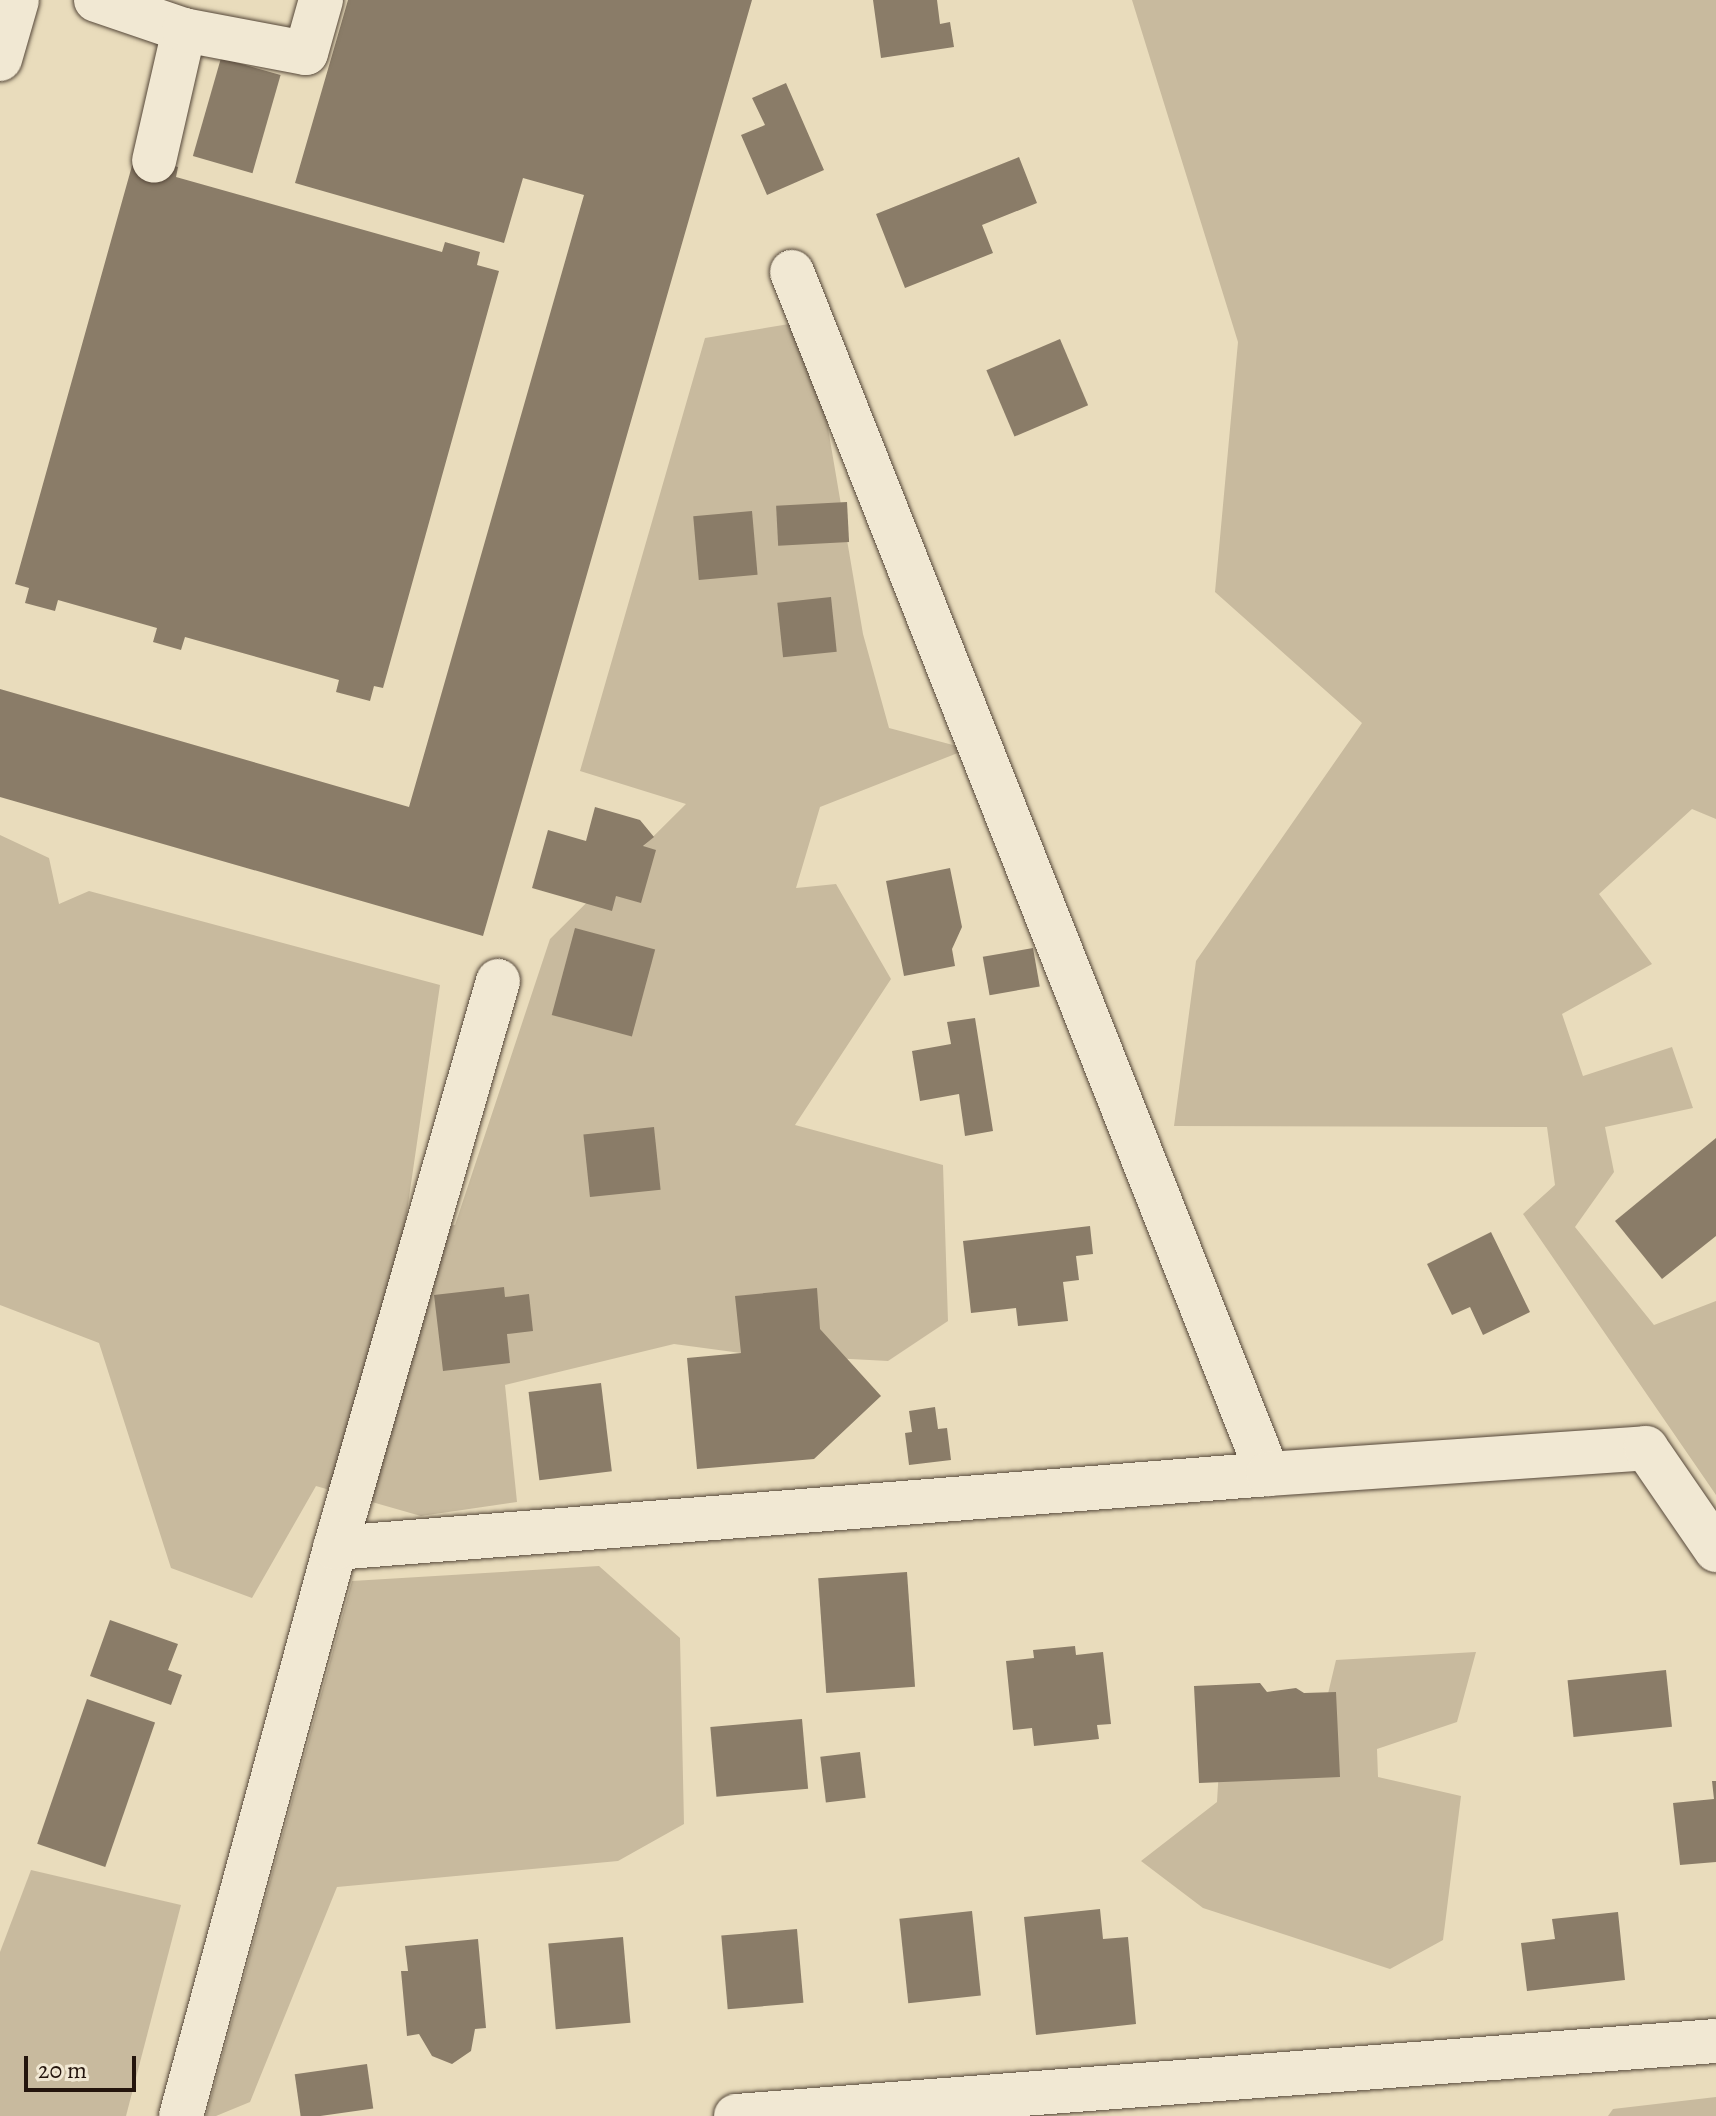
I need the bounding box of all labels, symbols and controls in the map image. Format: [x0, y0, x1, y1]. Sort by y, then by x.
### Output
scale bar [28, 2040, 140, 2090]
text: 20 m [38, 2054, 87, 2086]

